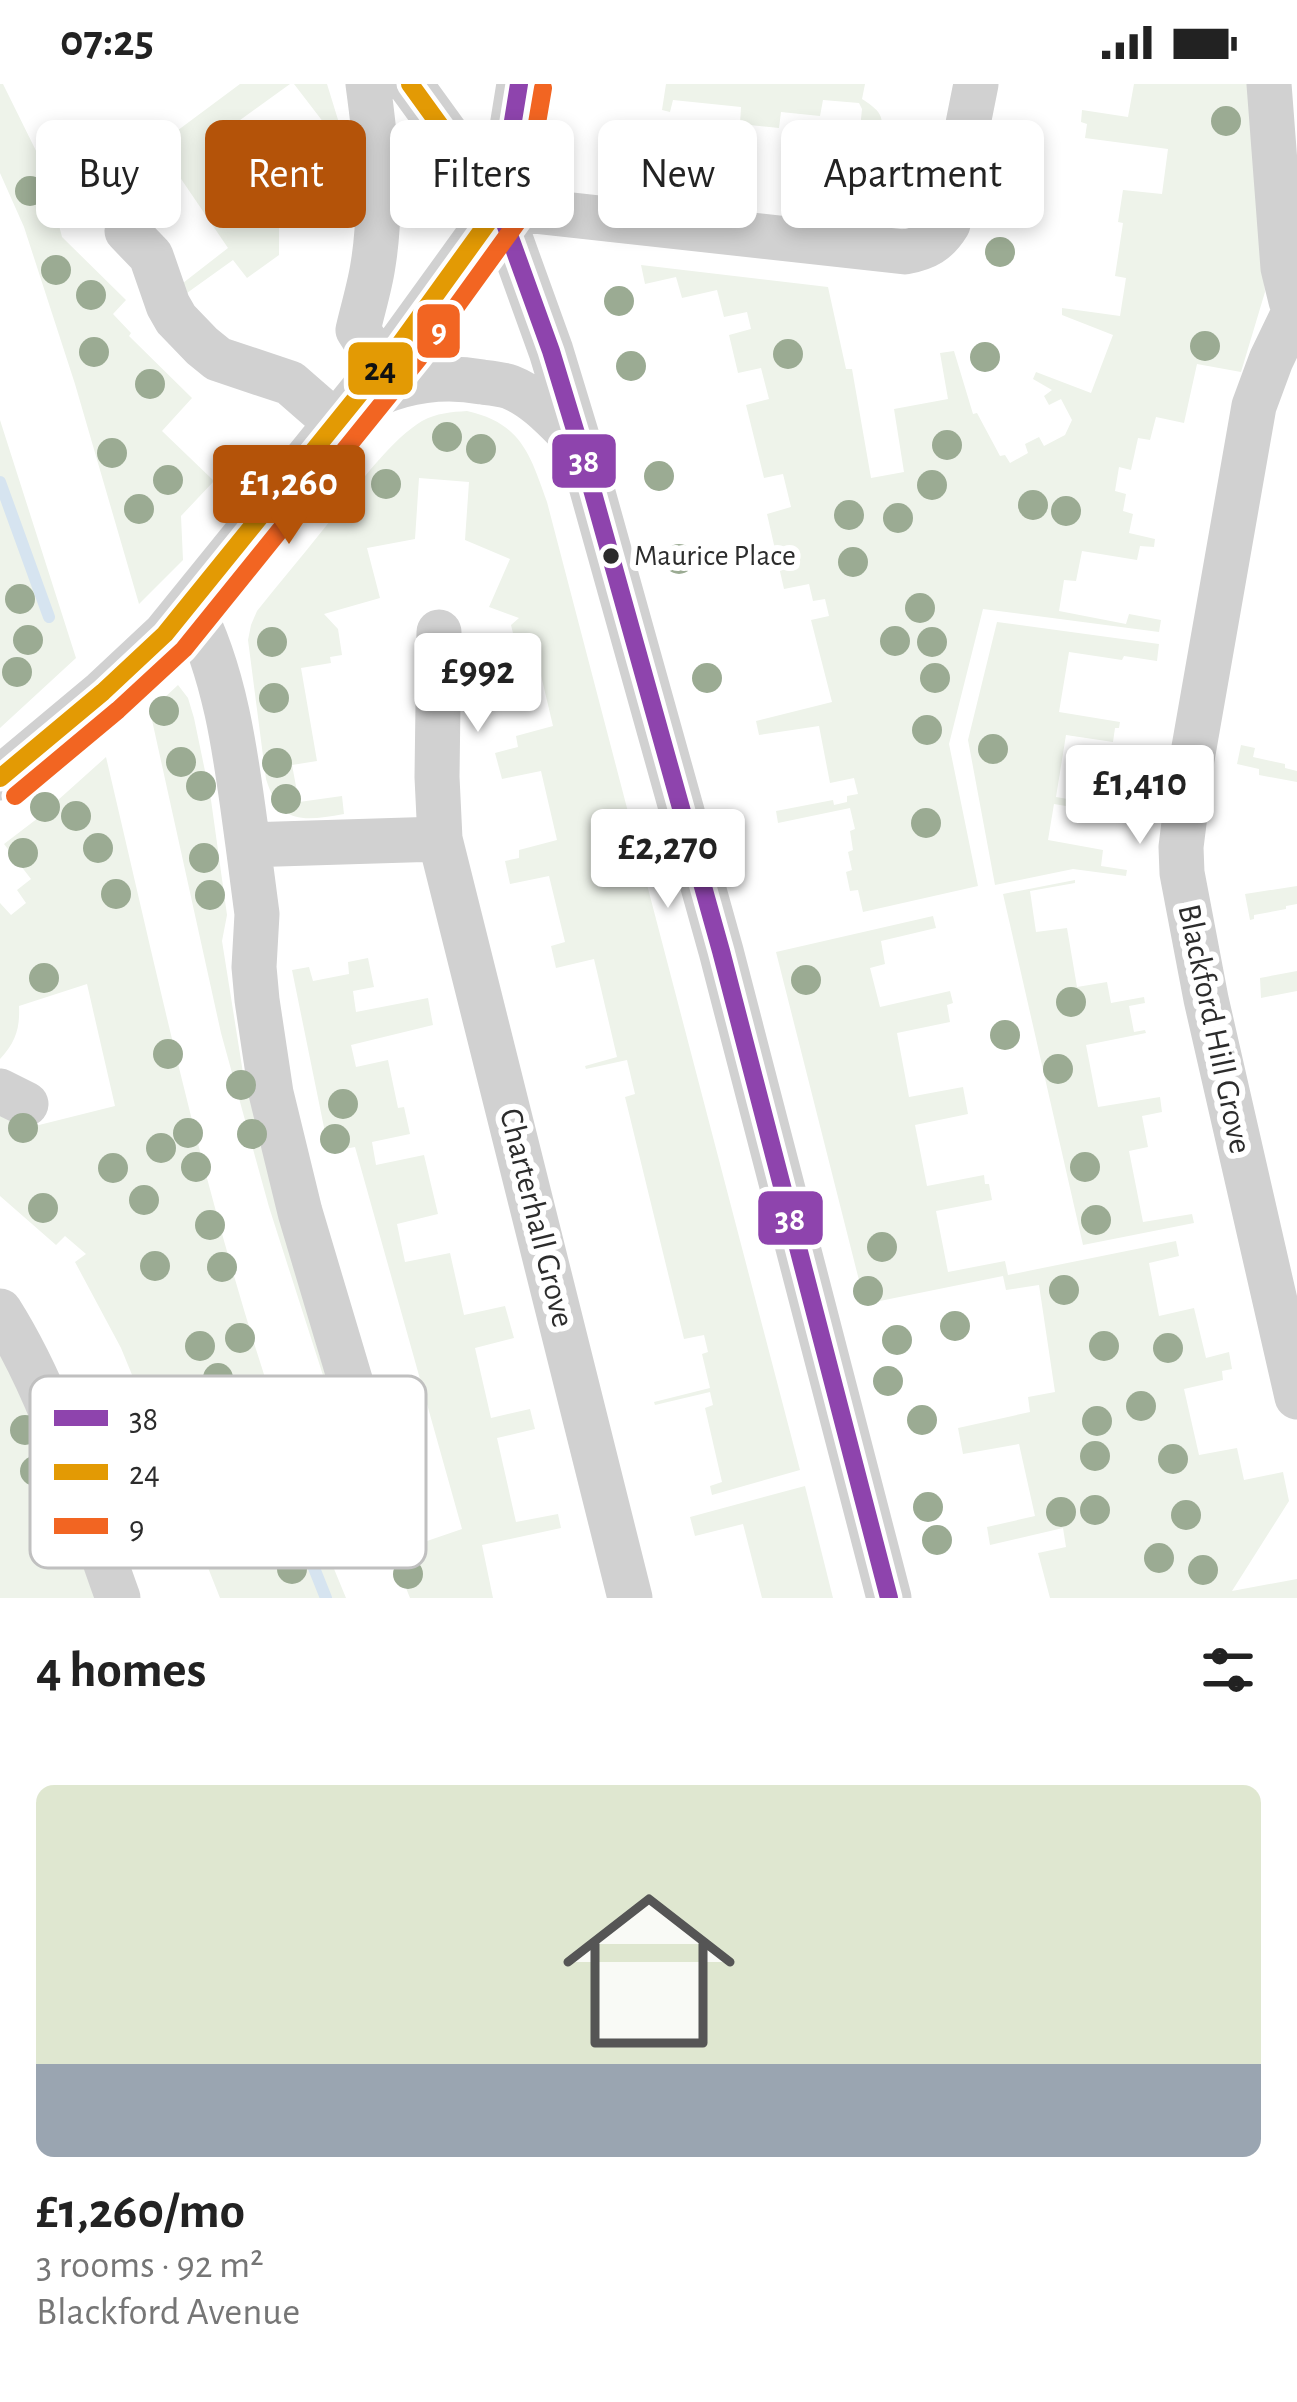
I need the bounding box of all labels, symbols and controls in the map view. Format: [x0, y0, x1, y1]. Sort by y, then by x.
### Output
text: 07:25 [60, 19, 154, 64]
chip: Buy [36, 120, 181, 228]
chip: Rent [205, 120, 366, 228]
chip: Filters [390, 120, 574, 228]
chip: New [598, 120, 757, 228]
chip: Apartment [781, 120, 1044, 228]
line badge: 9 [415, 302, 462, 360]
text: 9 [431, 316, 447, 349]
line badge: 24 [346, 340, 415, 397]
text: 24 [364, 354, 396, 387]
line badge: 38 [550, 432, 618, 490]
pin: £1,260 [191, 445, 387, 547]
text: 38 [569, 446, 599, 479]
text: £1,260 [240, 464, 338, 503]
place label: Maurice Place [634, 541, 796, 571]
marker: Maurice Place [600, 545, 622, 567]
pin: £992 [407, 633, 549, 735]
text: £992 [441, 652, 515, 691]
pin: £1,410 [1042, 745, 1238, 847]
text: £1,410 [1093, 764, 1187, 803]
pin: £2,270 [570, 809, 766, 911]
text: £2,270 [618, 828, 718, 867]
street label: Blackford Hill Grove [1171, 901, 1257, 1157]
street label: Charterhall Grove [493, 1105, 579, 1331]
line badge: 38 [756, 1189, 825, 1247]
text: 38 [775, 1204, 805, 1237]
legend [30, 1376, 426, 1568]
text: 38 [129, 1404, 158, 1437]
text: 24 [129, 1458, 160, 1491]
text: 9 [129, 1512, 145, 1545]
icon: filters [1195, 1637, 1261, 1703]
text: 4 homes [36, 1645, 206, 1696]
icon: home [541, 1863, 757, 2079]
text: £1,260/mo [36, 2186, 245, 2237]
text: 3 rooms · 92 m² [36, 2246, 264, 2285]
text: Blackford Avenue [36, 2293, 300, 2332]

